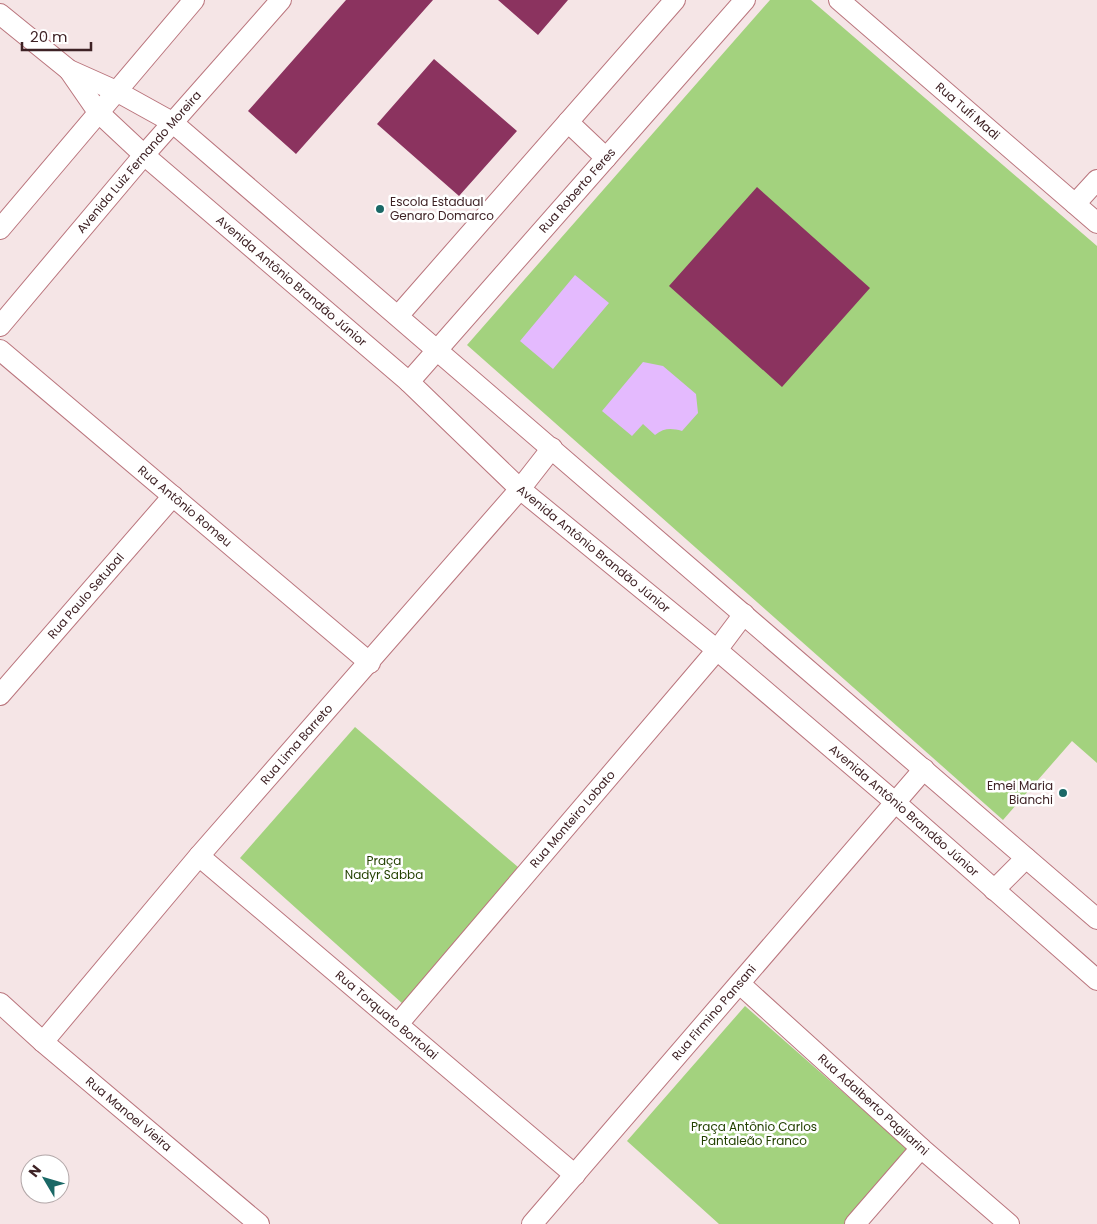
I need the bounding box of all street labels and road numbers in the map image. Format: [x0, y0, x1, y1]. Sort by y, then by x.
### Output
street label: Rua Tufi Madi [932, 78, 1004, 143]
street label: Avenida Luiz Fernando Moreira [73, 87, 205, 237]
street label: Rua Roberto Feres [535, 144, 619, 236]
street label: Avenida Antônio Brandão Júnior [213, 211, 371, 351]
street label: Rua Antônio Romeu [134, 461, 236, 551]
street label: Avenida Antônio Brandão Júnior [514, 481, 674, 617]
street label: Rua Paulo Setubal [43, 549, 128, 642]
street label: Rua Lima Barreto [256, 700, 336, 788]
street label: Avenida Antônio Brandão Júnior [826, 740, 983, 881]
street label: Rua Monteiro Lobato [526, 766, 619, 871]
street label: Rua Firmino Pansani [668, 961, 760, 1064]
street label: Rua Torquato Bortolai [332, 966, 442, 1063]
street label: Rua Adalberto Pagliarini [815, 1050, 933, 1159]
street label: Rua Manoel Vieira [82, 1072, 176, 1155]

